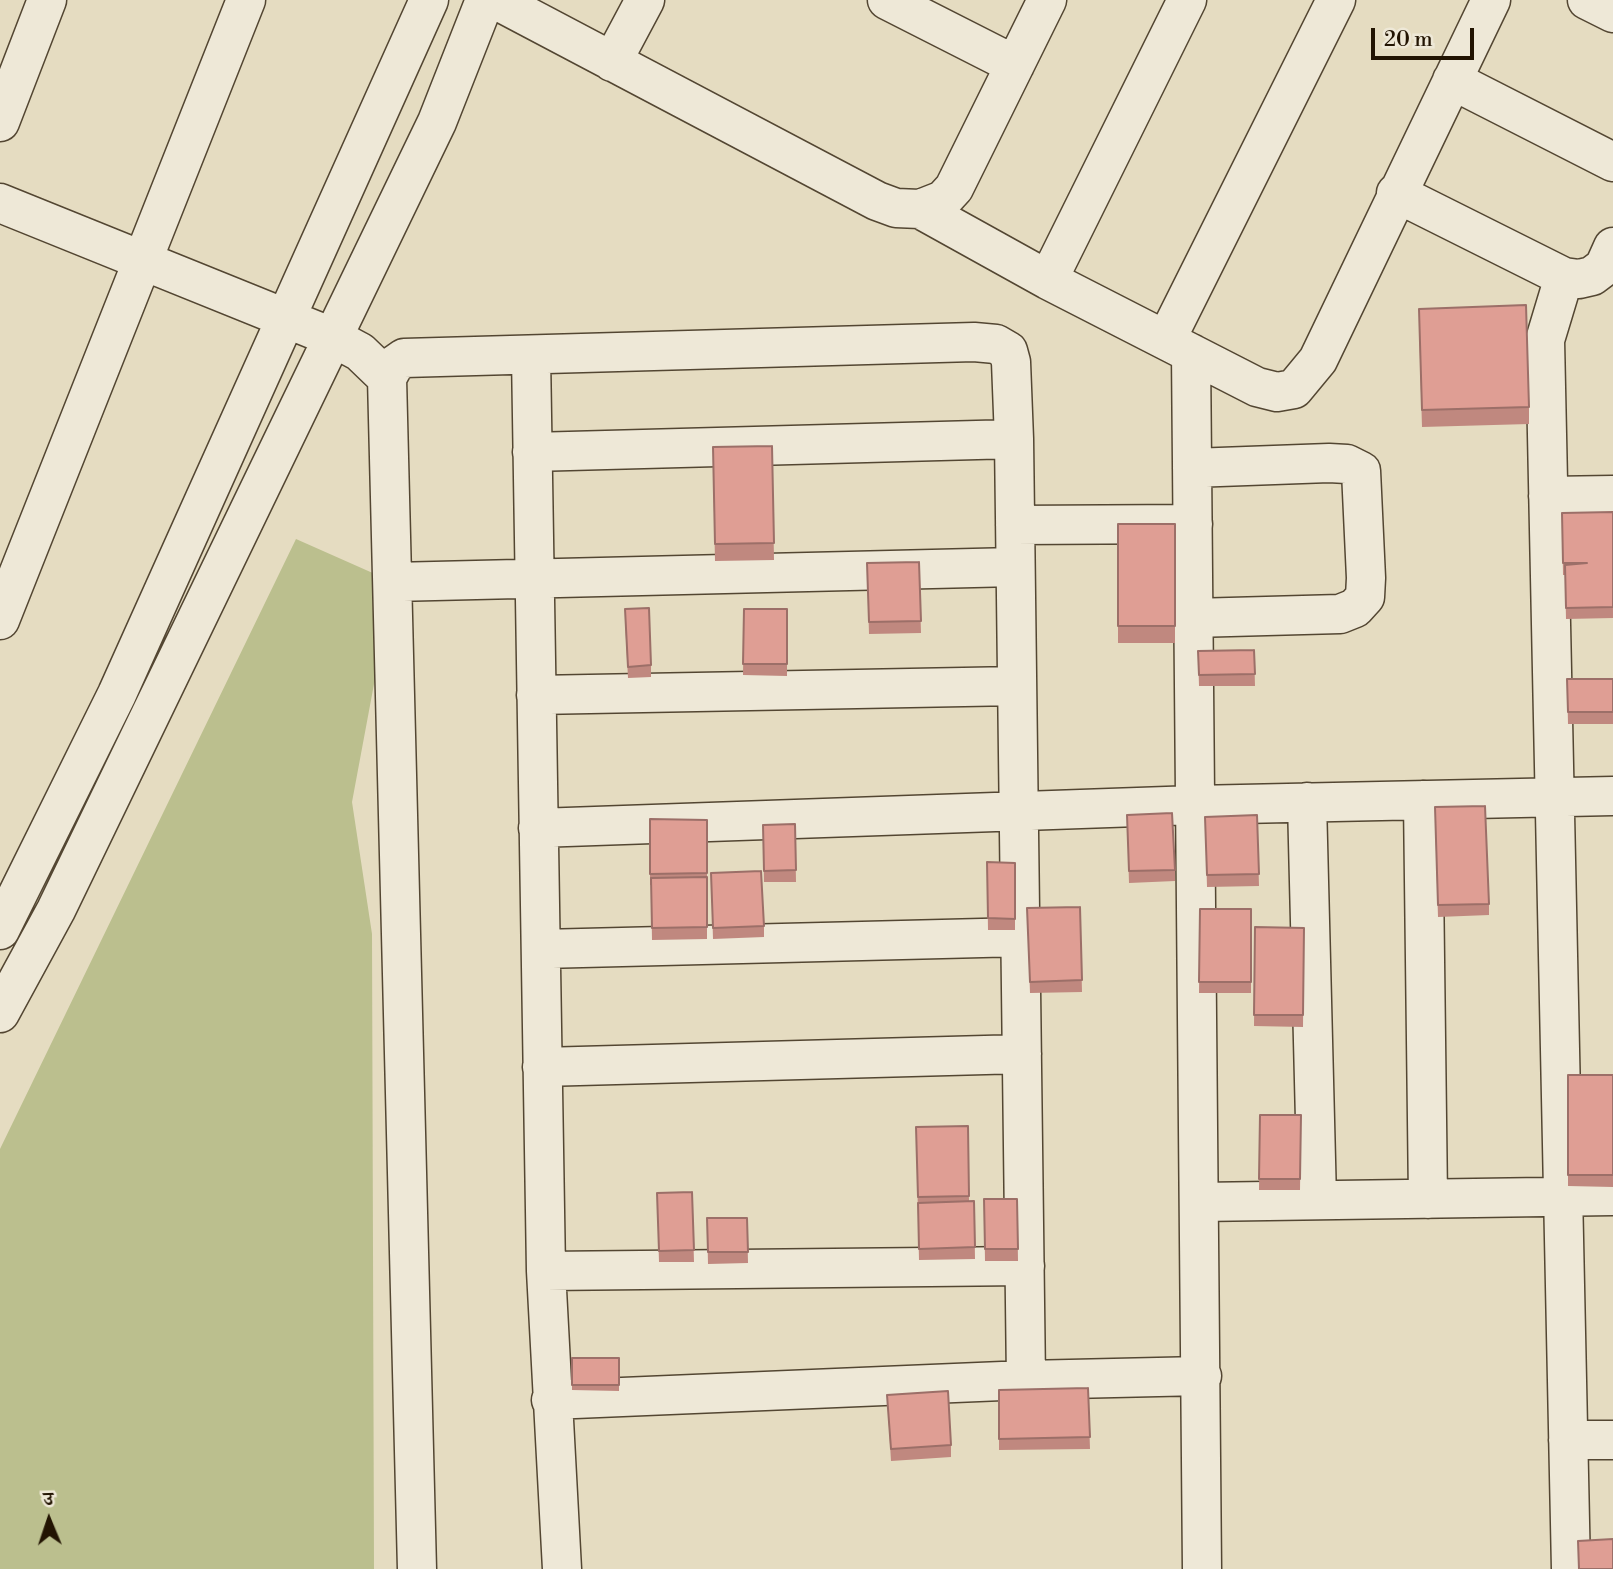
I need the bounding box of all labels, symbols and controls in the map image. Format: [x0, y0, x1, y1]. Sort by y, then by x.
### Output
scale bar [1375, 14, 1478, 58]
text: 20 m [1384, 27, 1433, 53]
north arrow [14, 1485, 84, 1555]
text: उ [43, 1487, 54, 1511]

